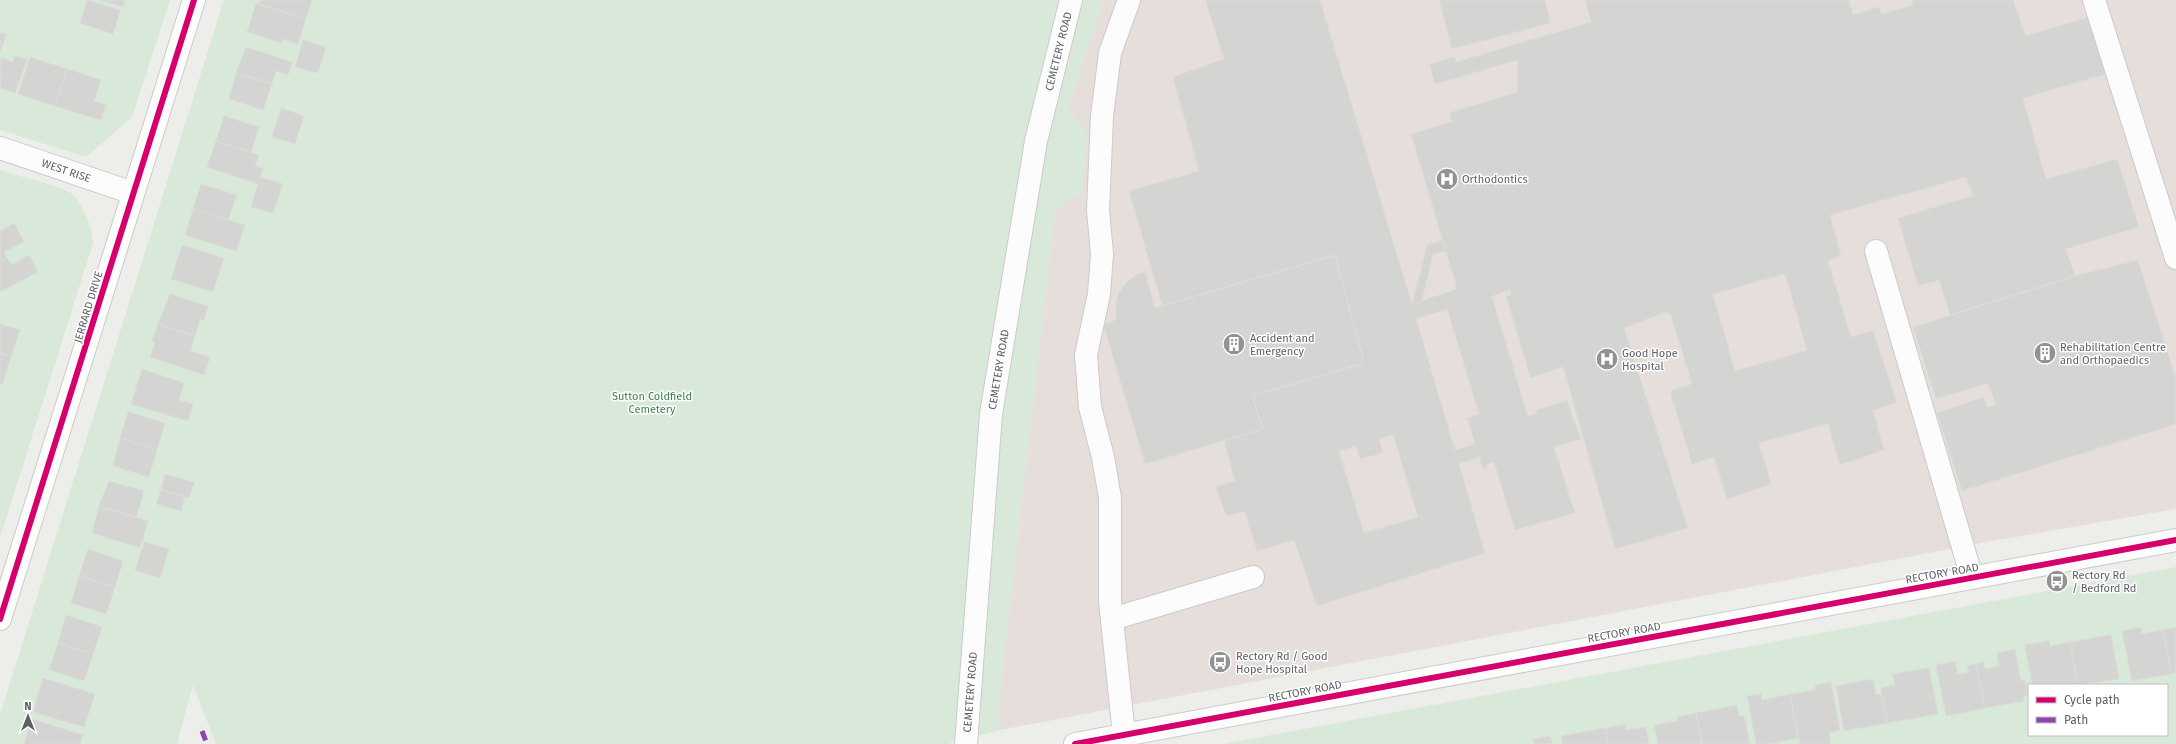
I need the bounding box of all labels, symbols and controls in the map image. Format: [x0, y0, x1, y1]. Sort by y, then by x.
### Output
street label: CEMETERY ROAD [1043, 11, 1075, 92]
street label: WEST RISE [40, 157, 93, 185]
hospital icon: Orthodontics [1434, 166, 1460, 192]
place label: Orthodontics [1462, 173, 1528, 186]
street label: JERRARD DRIVE [71, 270, 106, 345]
street label: CEMETERY ROAD [986, 329, 1012, 411]
building icon: Accident and Emergency [1221, 331, 1247, 357]
place label: Accident and Emergency [1250, 332, 1315, 358]
building icon: Rehabilitation Centre and Orthopaedics [2032, 340, 2058, 366]
place label: Rehabilitation Centre and Orthopaedics [2060, 341, 2166, 367]
hospital icon: Good Hope Hospital [1594, 346, 1620, 372]
place label: Good Hope Hospital [1622, 347, 1678, 373]
park label: Sutton Coldfield Cemetery [612, 390, 692, 416]
street label: RECTORY ROAD [1904, 561, 1980, 586]
bus stop icon: Rectory Rd / Bedford Rd [2044, 568, 2070, 594]
place label: Rectory Rd / Bedford Rd [2072, 569, 2136, 595]
street label: RECTORY ROAD [1586, 620, 1662, 645]
bus stop icon: Rectory Rd / Good Hope Hospital [1207, 649, 1233, 675]
place label: Rectory Rd / Good Hope Hospital [1236, 650, 1328, 676]
street label: CEMETERY ROAD [961, 651, 980, 733]
street label: RECTORY ROAD [1267, 678, 1343, 705]
legend [2028, 684, 2168, 736]
text: Cycle path [2064, 693, 2120, 707]
north arrow [8, 696, 48, 736]
text: N [24, 700, 32, 713]
text: Path [2064, 713, 2088, 727]

